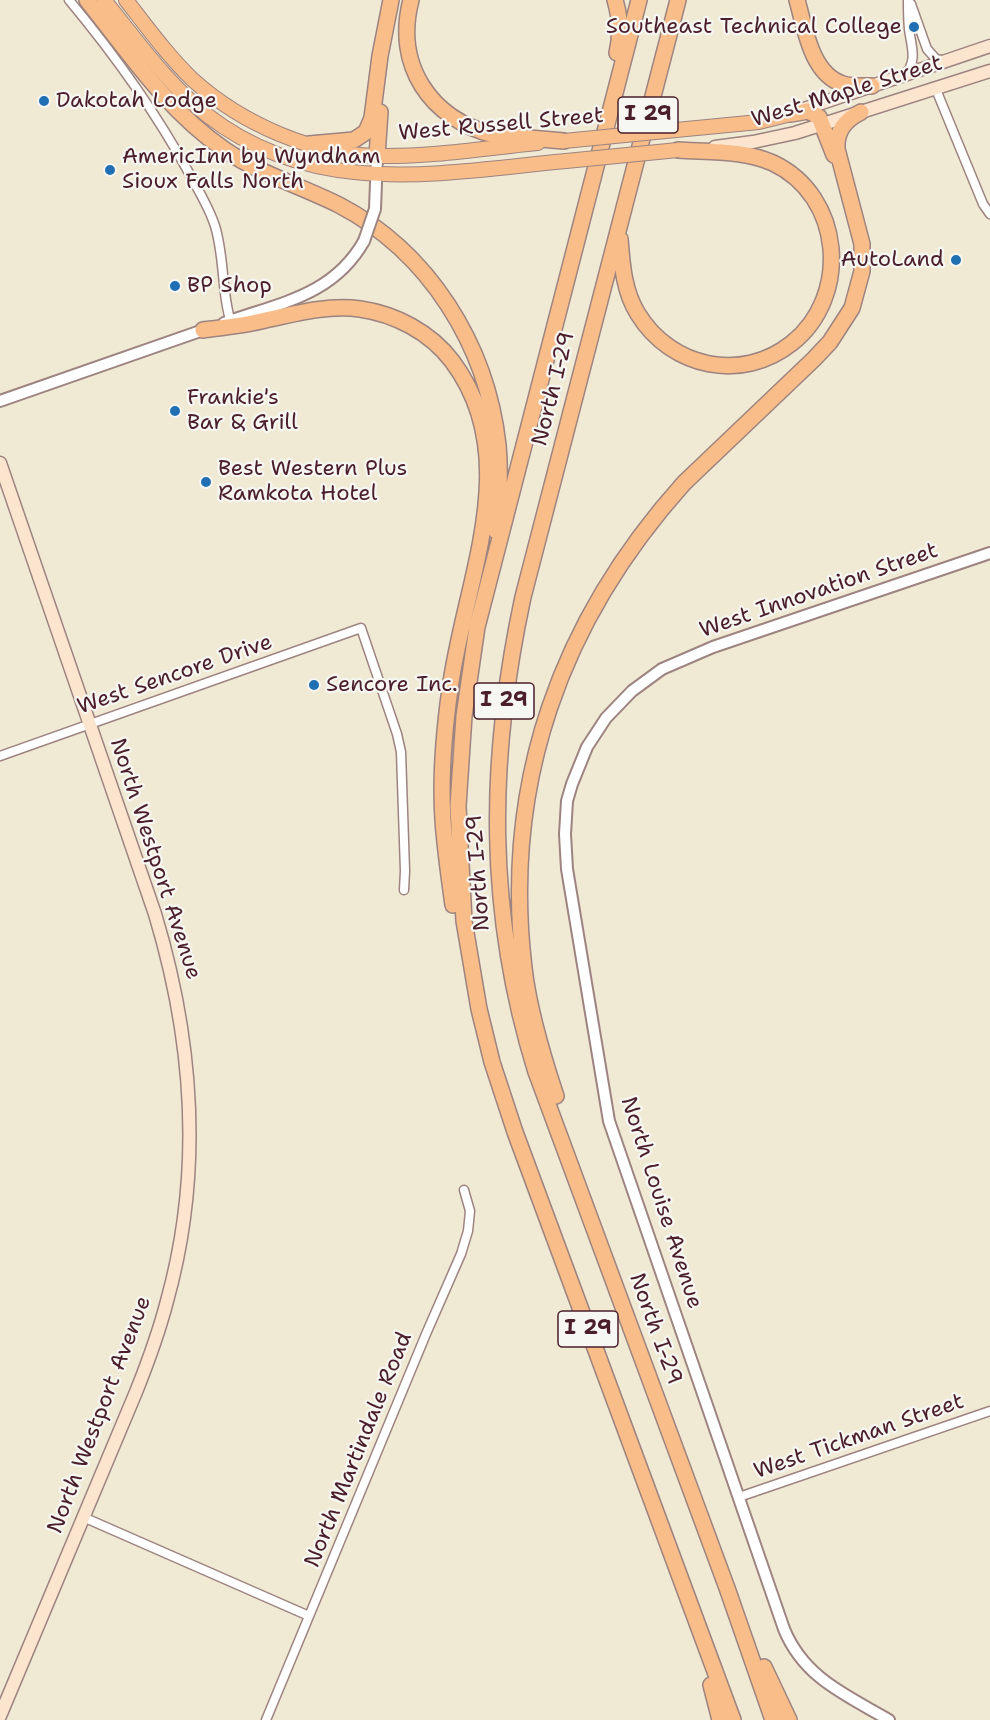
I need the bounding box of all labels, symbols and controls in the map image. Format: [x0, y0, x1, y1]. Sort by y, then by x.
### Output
place label: Southeast Technical College [606, 14, 902, 40]
marker: Southeast Technical College [907, 20, 921, 34]
street label: West Maple Street [748, 50, 946, 134]
place label: Dakotah Lodge [56, 88, 217, 114]
marker: Dakotah Lodge [37, 94, 51, 108]
road number: I 29 [618, 97, 678, 133]
street label: West Russell Street [397, 103, 605, 147]
place label: AmericInn by Wyndham Sioux Falls North [122, 144, 380, 196]
marker: AmericInn by Wyndham Sioux Falls North [103, 163, 117, 177]
place label: AutoLand [841, 247, 944, 273]
marker: AutoLand [949, 253, 963, 267]
place label: BP Shop [187, 273, 272, 299]
marker: BP Shop [168, 279, 182, 293]
street label: North I-29 [527, 329, 581, 449]
place label: Frankie's Bar & Grill [187, 385, 298, 436]
marker: Frankie's Bar & Grill [168, 404, 182, 418]
place label: Best Western Plus Ramkota Hotel [218, 456, 407, 508]
marker: Best Western Plus Ramkota Hotel [199, 475, 213, 489]
street label: West Innovation Street [696, 538, 942, 644]
street label: West Sencore Drive [74, 629, 276, 721]
place label: Sencore Inc. [326, 672, 458, 698]
marker: Sencore Inc. [307, 678, 321, 692]
road number: I 29 [474, 683, 534, 719]
street label: North Westport Avenue [104, 735, 206, 983]
street label: North I-29 [462, 814, 496, 932]
street label: North Louise Avenue [614, 1094, 708, 1312]
street label: North I-29 [623, 1270, 687, 1388]
street label: North Westport Avenue [43, 1293, 157, 1537]
road number: I 29 [558, 1311, 618, 1347]
street label: North Martindale Road [300, 1328, 418, 1572]
street label: West Tickman Street [751, 1389, 967, 1485]

